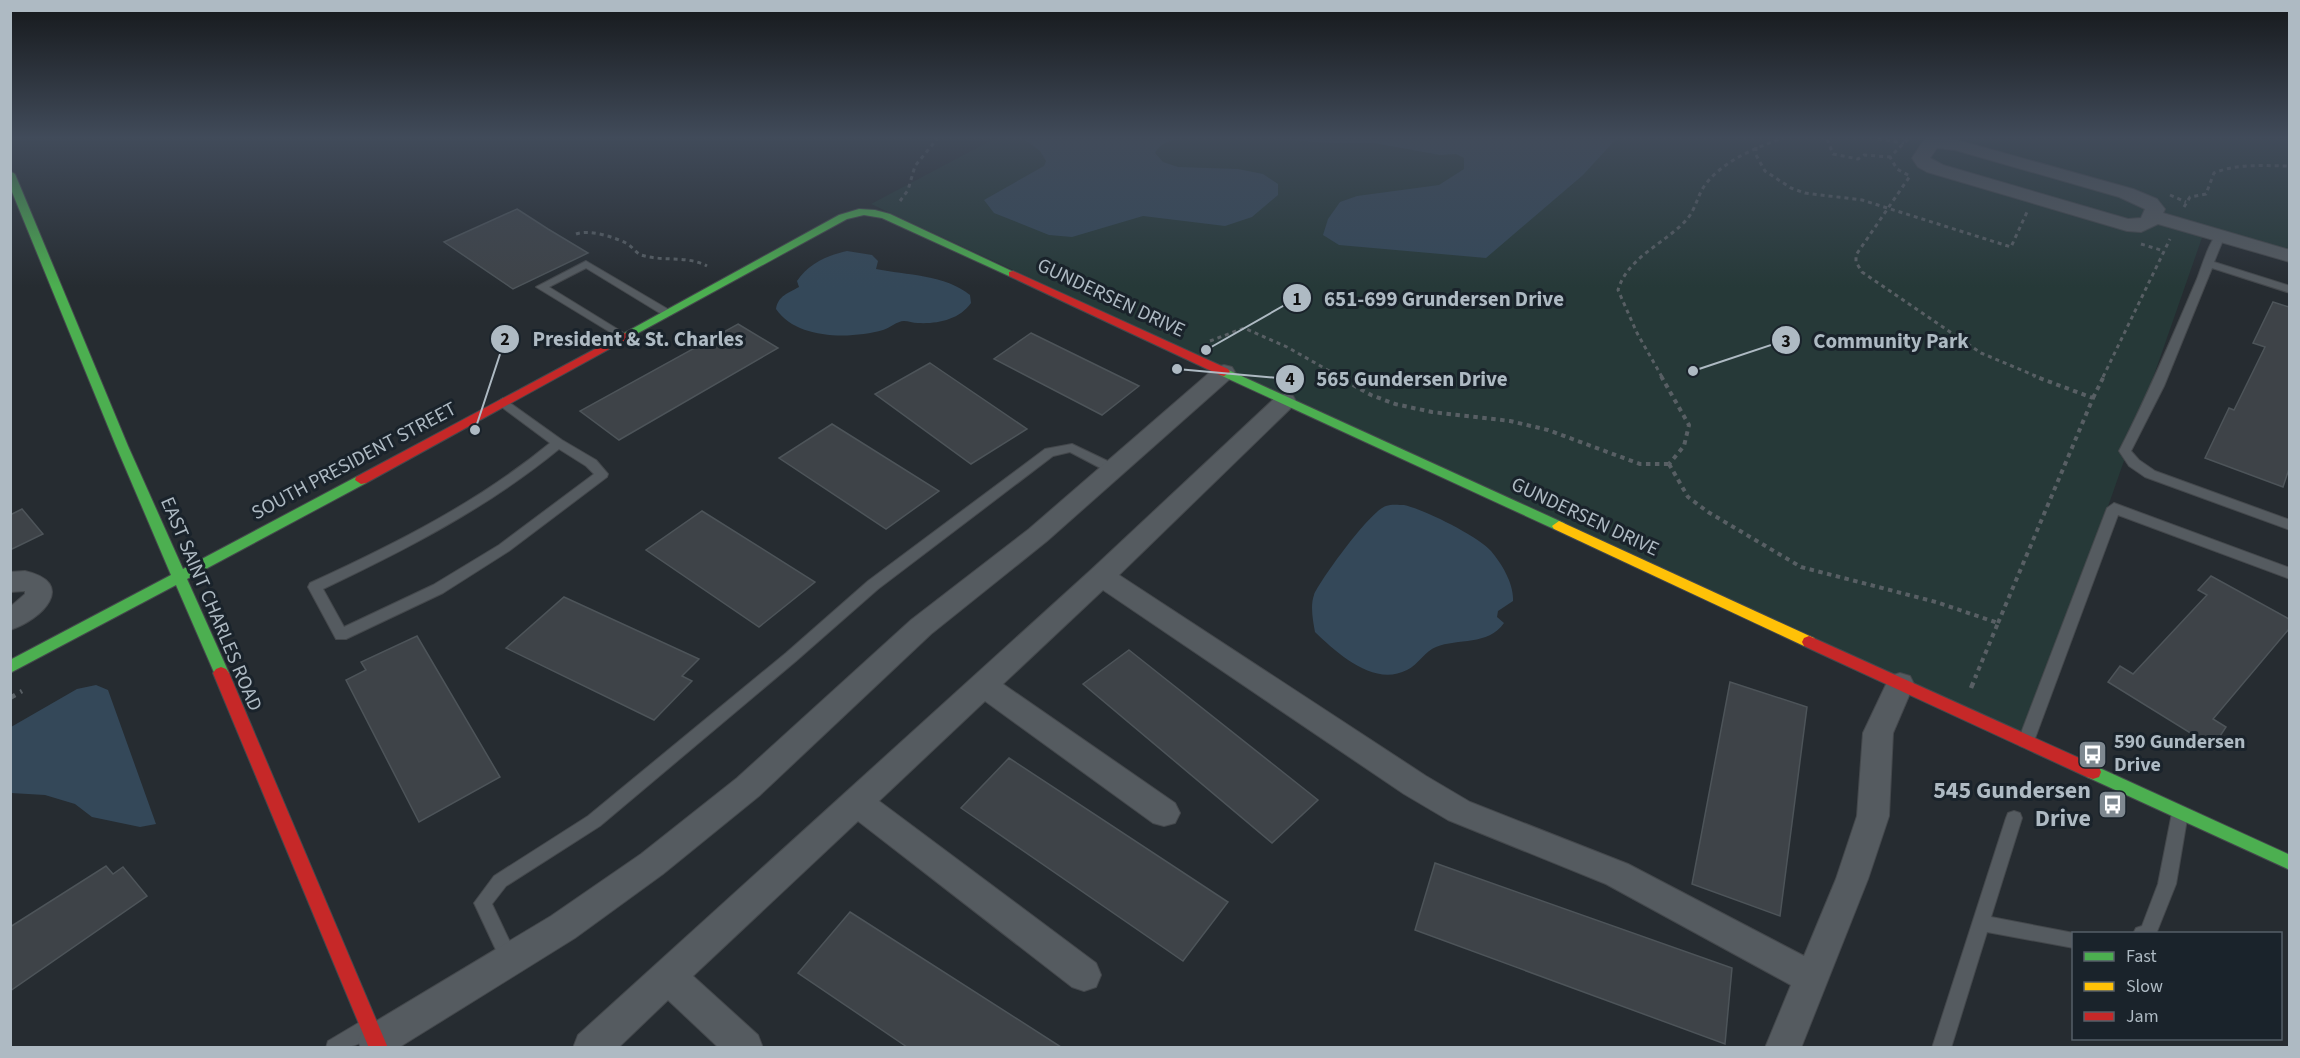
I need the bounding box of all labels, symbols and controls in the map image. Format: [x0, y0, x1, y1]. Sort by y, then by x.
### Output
street label: GUNDERSEN DRIVE [1033, 251, 1189, 345]
callout: 651-699 Grundersen Drive [1282, 279, 1576, 318]
text: 651-699 Grundersen Drive [1324, 284, 1564, 314]
text: 1 [1292, 287, 1302, 312]
callout: President & St. Charles [490, 320, 755, 359]
callout: Community Park [1771, 321, 1981, 360]
text: President & St. Charles [532, 324, 744, 354]
text: Community Park [1813, 326, 1969, 356]
text: 2 [500, 327, 510, 352]
text: 3 [1781, 329, 1791, 354]
callout: 565 Gundersen Drive [1275, 359, 1520, 398]
text: 565 Gundersen Drive [1316, 364, 1508, 394]
text: 4 [1285, 367, 1295, 392]
street label: SOUTH PRESIDENT STREET [247, 395, 462, 527]
street label: GUNDERSEN DRIVE [1507, 470, 1663, 564]
street label: EAST SAINT CHARLES ROAD [153, 493, 269, 715]
place label: 590 Gundersen Drive [2114, 728, 2246, 779]
bus stop icon: 590 Gundersen Drive [2077, 738, 2109, 770]
place label: 545 Gundersen Drive [1933, 773, 2091, 836]
bus stop icon: 545 Gundersen Drive [2096, 788, 2128, 820]
legend [2072, 932, 2282, 1040]
text: Fast [2126, 944, 2157, 969]
text: Slow [2126, 974, 2163, 999]
text: Jam [2126, 1004, 2159, 1029]

